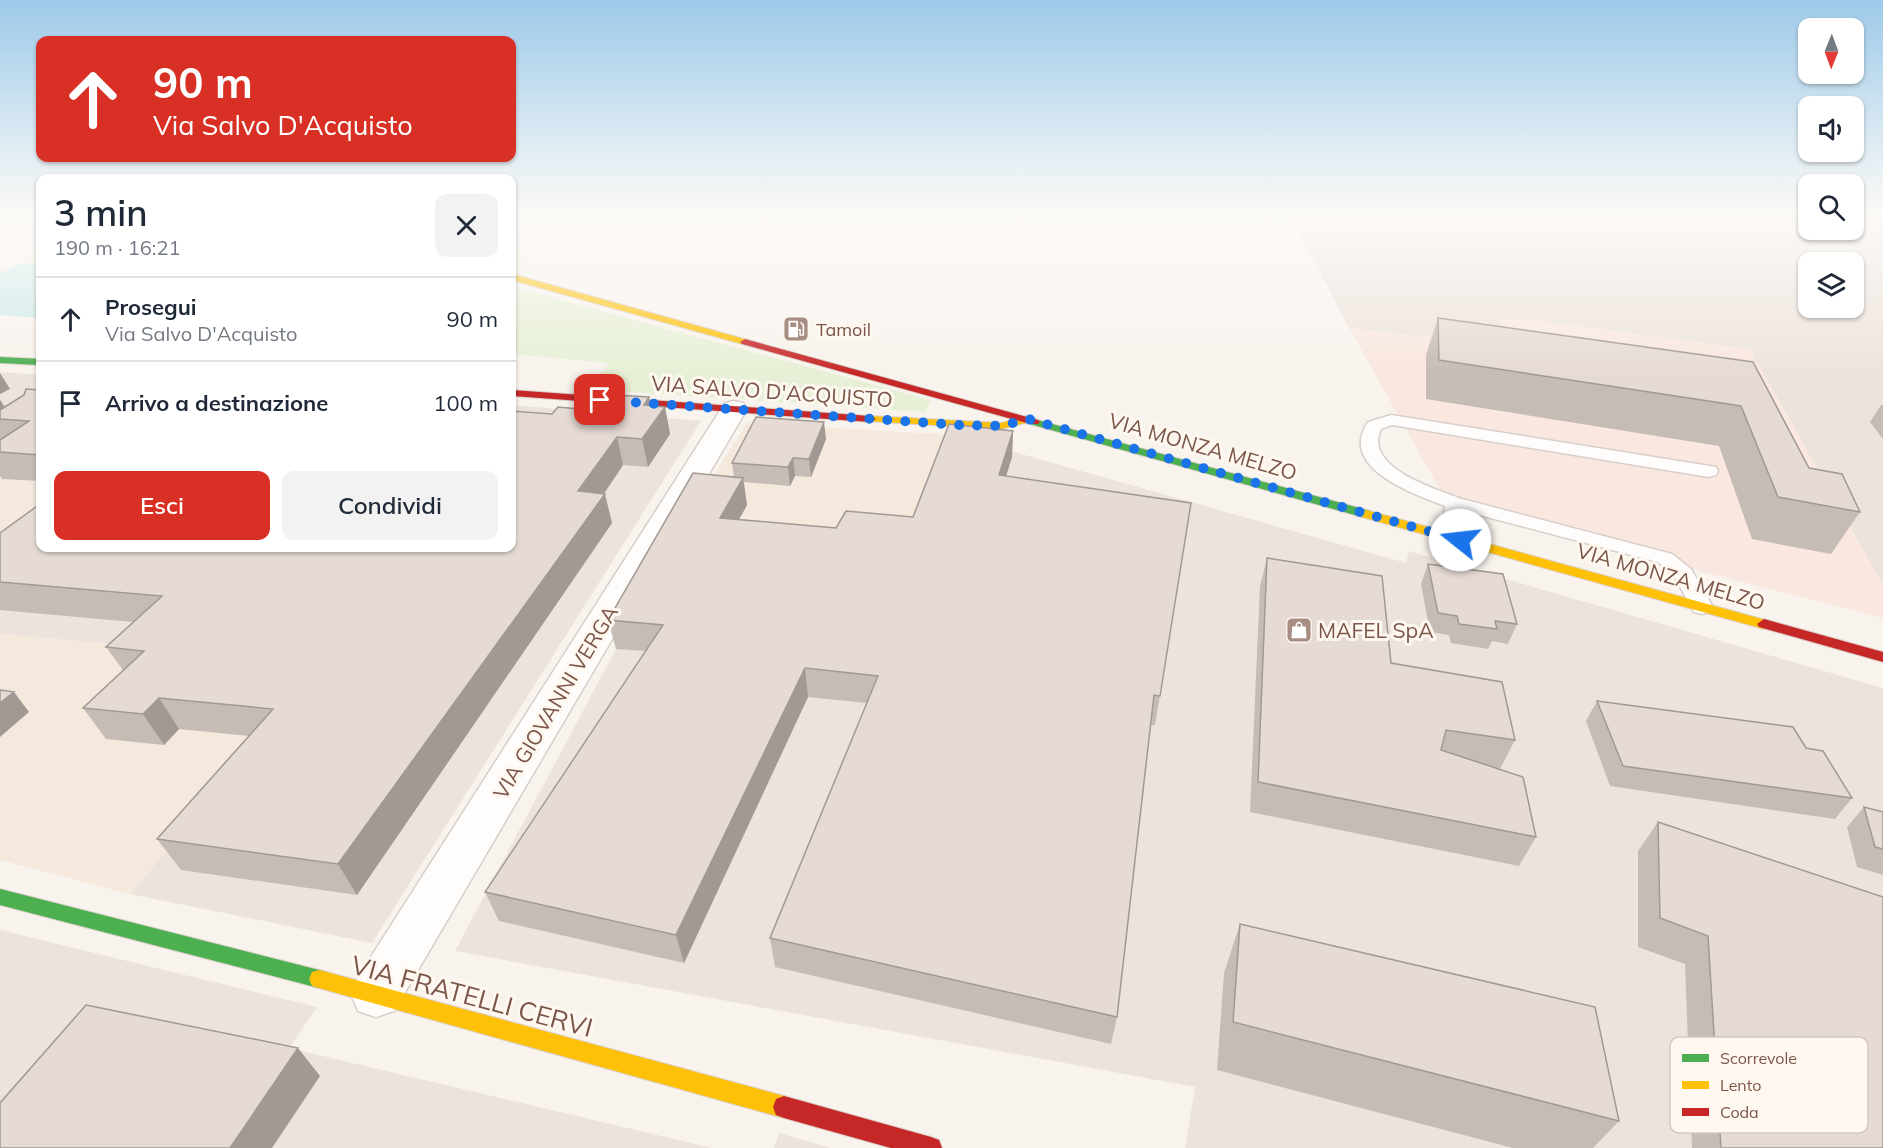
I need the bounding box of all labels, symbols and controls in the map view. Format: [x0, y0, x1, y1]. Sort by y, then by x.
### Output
north arrow [1798, 18, 1864, 84]
map controls [1798, 18, 1864, 318]
text: 90 m [153, 56, 253, 109]
icon: ahead [54, 60, 132, 138]
button: sound [1798, 96, 1864, 162]
text: Via Salvo D'Acquisto [153, 108, 413, 142]
button: search [1798, 174, 1864, 240]
text: 3 min [54, 190, 148, 235]
button: close [435, 194, 498, 257]
text: 190 m · 16:21 [54, 235, 180, 260]
button: layers [1798, 252, 1864, 318]
text: Prosegui [105, 293, 197, 321]
icon: ahead [54, 303, 87, 336]
text: 90 m [447, 305, 498, 333]
fuel station icon: Tamoil [781, 314, 811, 344]
place label: Tamoil [816, 318, 871, 341]
text: Via Salvo D'Acquisto [105, 321, 297, 346]
street label: VIA SALVO D'ACQUISTO [650, 370, 894, 412]
pin [574, 374, 625, 425]
icon: arrive [583, 383, 616, 416]
icon: arrive [54, 387, 87, 420]
text: Arrivo a destinazione [105, 389, 328, 417]
text: 100 m [433, 389, 498, 417]
street label: VIA MONZA MELZO [1106, 407, 1300, 485]
button: Esci [54, 471, 270, 540]
button: Condividi [282, 471, 498, 540]
position arrow [1428, 508, 1492, 572]
street label: VIA MONZA MELZO [1574, 537, 1768, 615]
street label: VIA GIOVANNI VERGA [487, 600, 623, 803]
shop icon: MAFEL SpA [1284, 615, 1314, 645]
place label: MAFEL SpA [1318, 617, 1434, 643]
street label: VIA FRATELLI CERVI [348, 948, 596, 1044]
legend [1670, 1037, 1868, 1133]
text: Scorrevole [1720, 1048, 1797, 1068]
text: Lento [1720, 1075, 1761, 1095]
text: Coda [1720, 1102, 1759, 1122]

